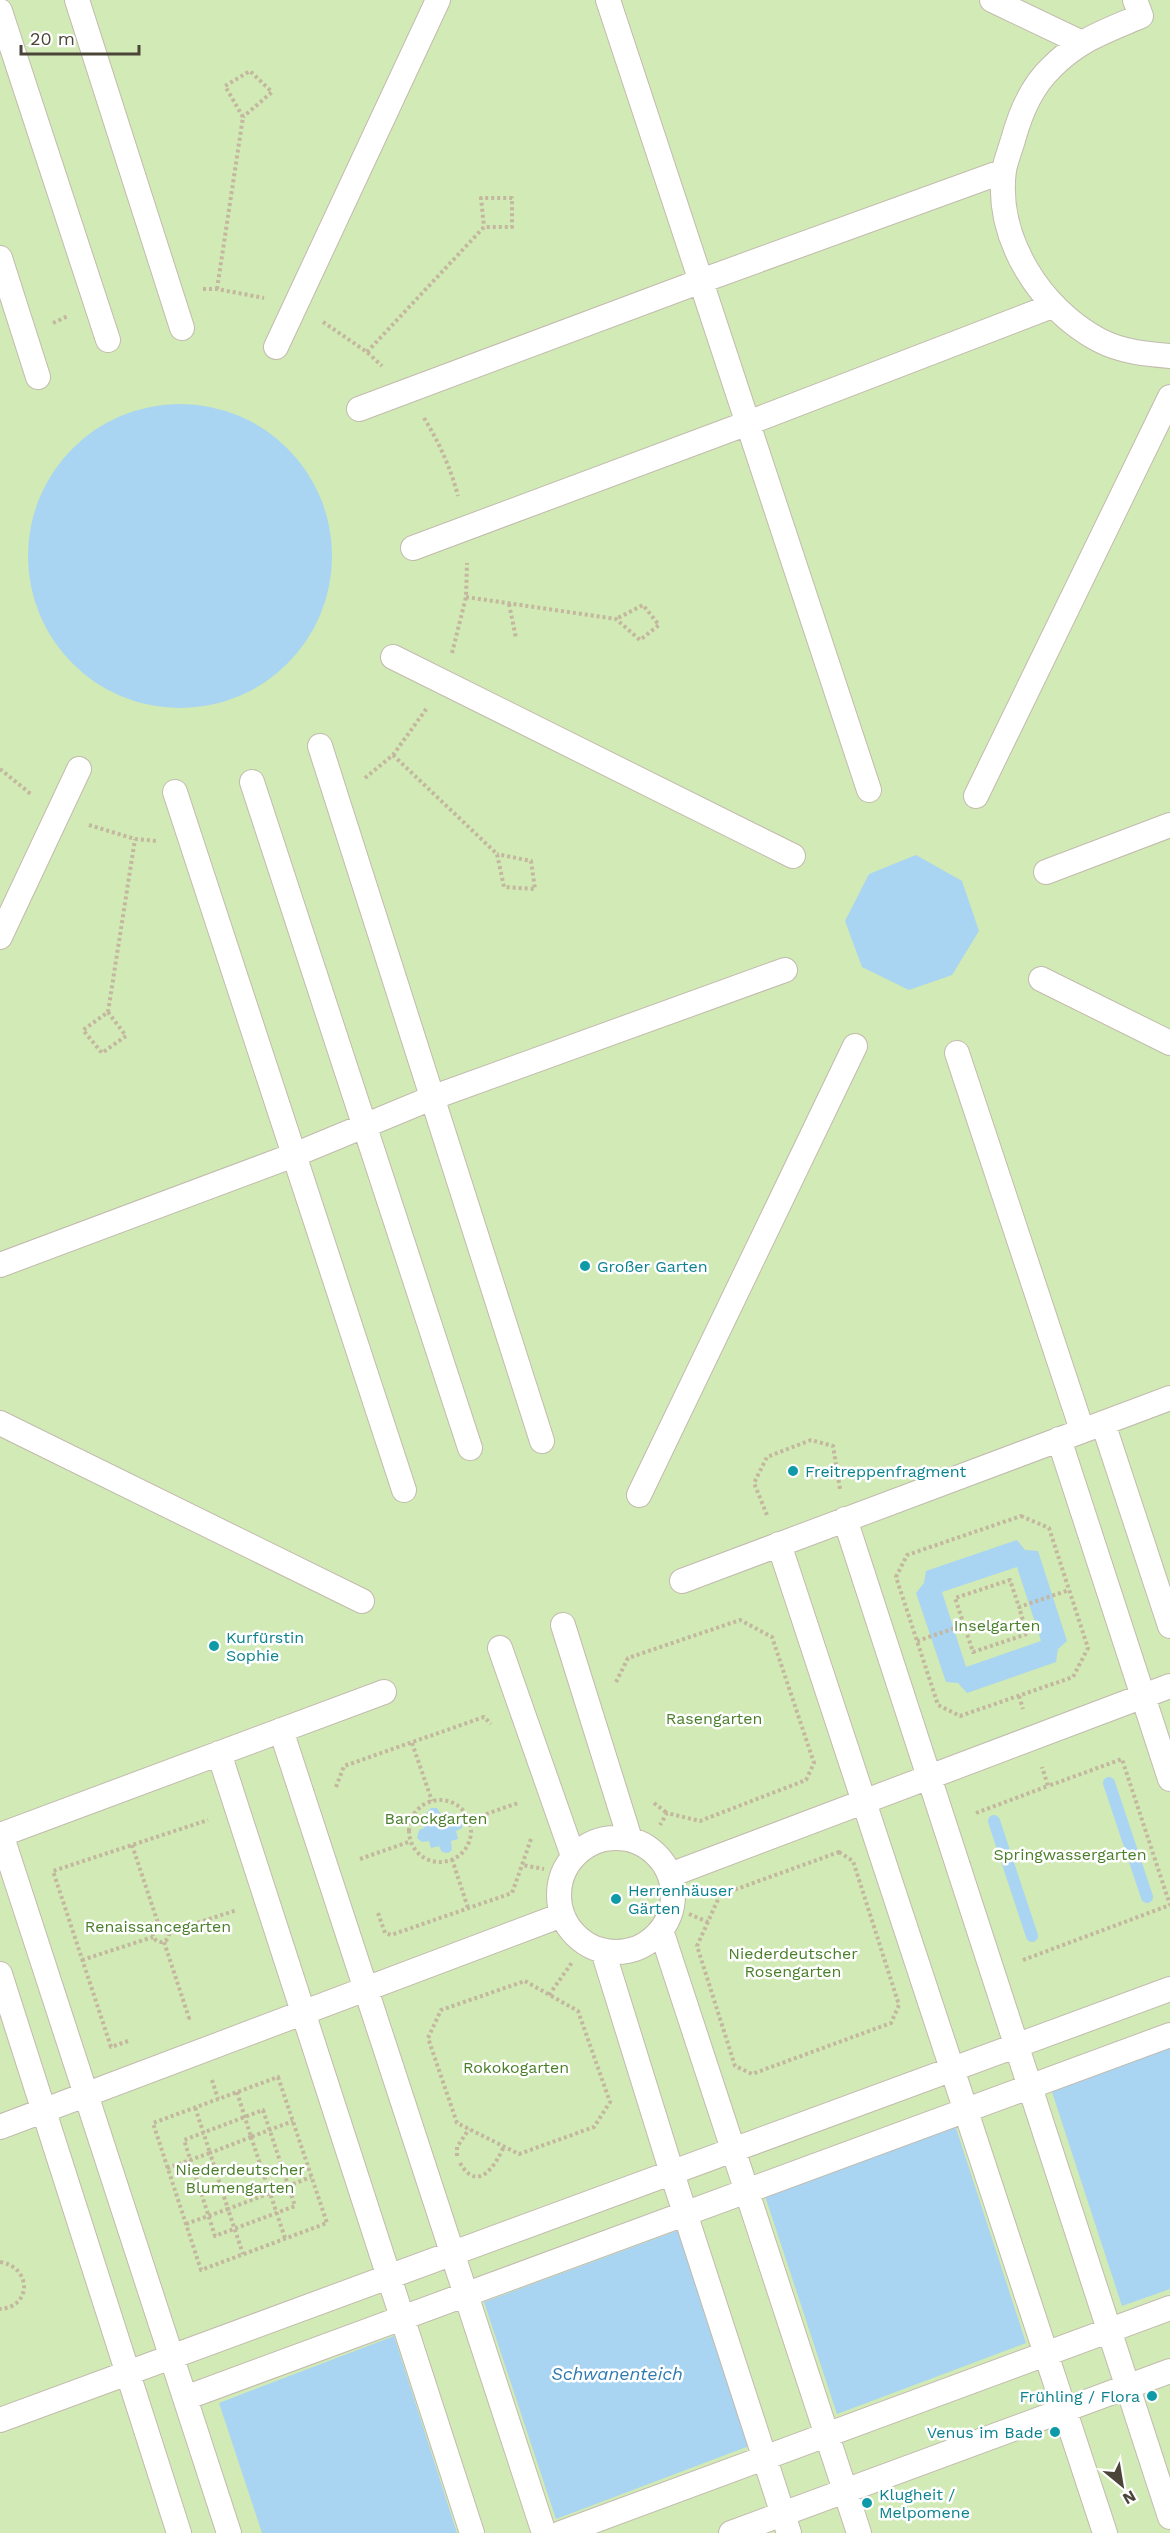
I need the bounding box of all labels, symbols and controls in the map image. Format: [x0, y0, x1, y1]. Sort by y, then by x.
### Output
scale bar [21, 18, 140, 56]
text: 20 m [30, 28, 75, 49]
place label: Großer Garten [597, 1257, 708, 1276]
marker: Großer Garten [578, 1259, 592, 1273]
place label: Freitreppenfragment [805, 1462, 967, 1481]
marker: Freitreppenfragment [786, 1464, 800, 1478]
park label: Inselgarten [954, 1616, 1040, 1635]
place label: Kurfürstin Sophie [226, 1628, 304, 1665]
marker: Kurfürstin Sophie [207, 1639, 221, 1653]
park label: Rasengarten [666, 1709, 762, 1728]
park label: Barockgarten [385, 1809, 487, 1828]
park label: Springwassergarten [993, 1845, 1147, 1864]
place label: Herrenhäuser Gärten [628, 1881, 734, 1918]
marker: Herrenhäuser Gärten [609, 1892, 623, 1906]
park label: Renaissancegarten [85, 1917, 231, 1936]
park label: Niederdeutscher Rosengarten [728, 1944, 858, 1981]
park label: Rokokogarten [463, 2058, 569, 2077]
park label: Niederdeutscher Blumengarten [175, 2160, 305, 2197]
water label: Schwanenteich [551, 2363, 683, 2384]
place label: Frühling / Flora [1020, 2387, 1140, 2406]
marker: Frühling / Flora [1145, 2389, 1159, 2403]
place label: Venus im Bade [927, 2423, 1043, 2442]
marker: Venus im Bade [1048, 2425, 1062, 2439]
north arrow [1092, 2455, 1152, 2515]
place label: Klugheit / Melpomene [879, 2485, 970, 2522]
text: N [1119, 2486, 1139, 2509]
marker: Klugheit / Melpomene [860, 2496, 874, 2510]

